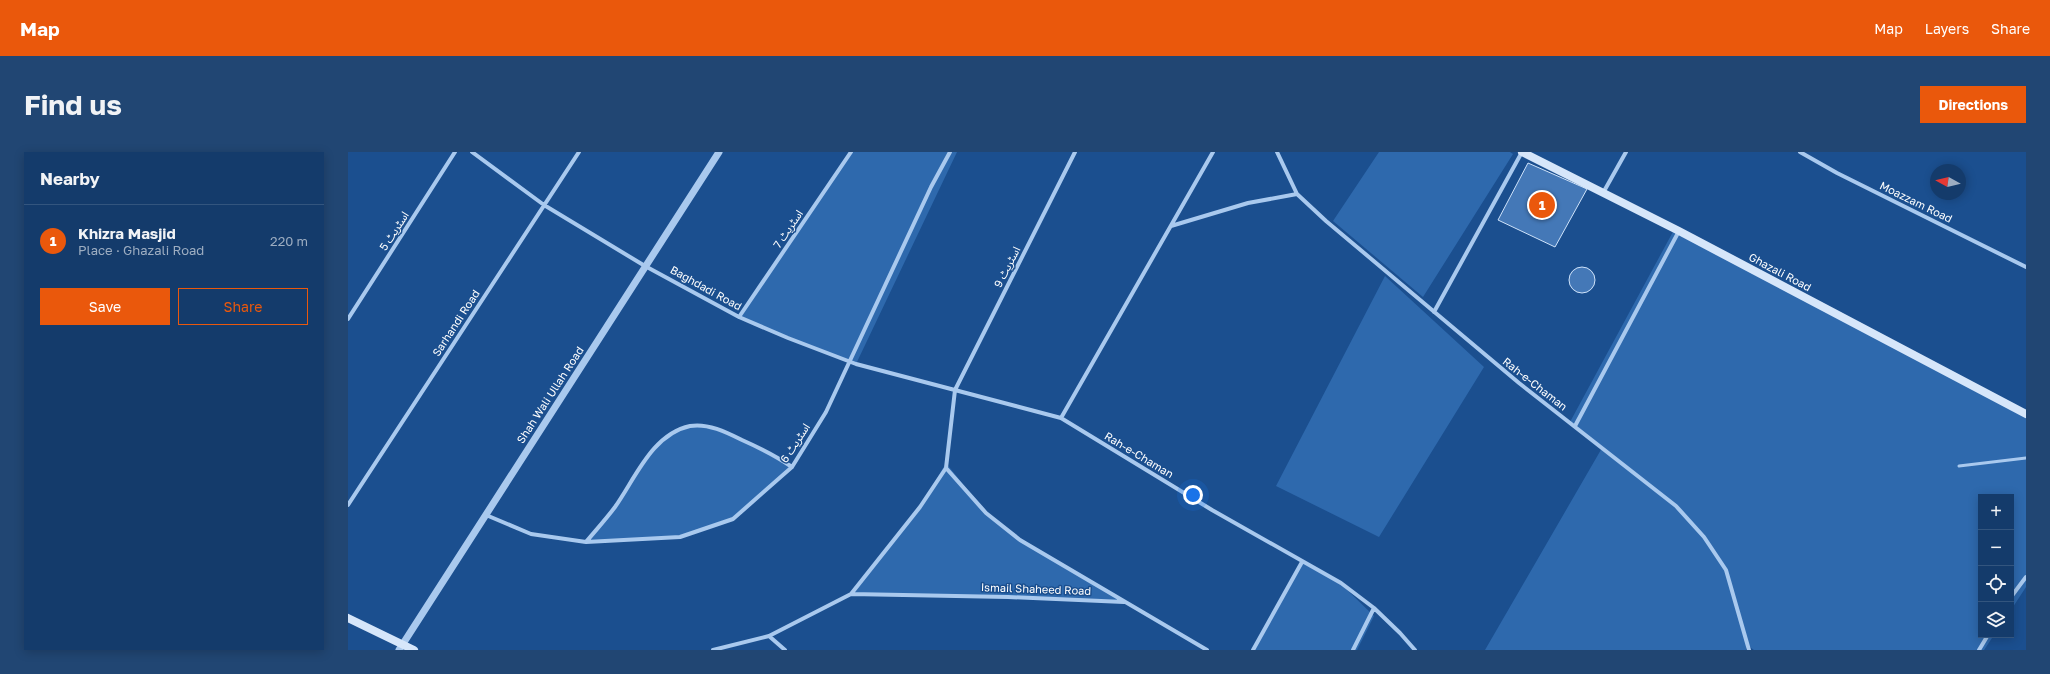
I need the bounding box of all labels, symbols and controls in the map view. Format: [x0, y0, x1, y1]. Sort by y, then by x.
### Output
text: Map [20, 17, 60, 40]
text: Map [1874, 20, 1903, 37]
text: Layers [1925, 20, 1969, 37]
text: Share [1991, 20, 2030, 37]
button: Directions [1920, 86, 2026, 123]
text: Find us [24, 88, 122, 121]
north arrow [1930, 164, 1966, 200]
text: Nearby [40, 168, 100, 189]
street label: Moazzam Road [1878, 178, 1955, 225]
pin: 1 [1529, 190, 1555, 220]
street label: اسٹریٹ 7 [770, 207, 806, 251]
street label: اسٹریٹ 5 [376, 209, 412, 253]
text: Khizra Masjid [78, 224, 176, 242]
text: 1 [50, 233, 56, 249]
text: 220 m [270, 233, 308, 249]
text: Place · Ghazali Road [78, 242, 204, 258]
street label: اسٹریٹ 9 [991, 244, 1023, 290]
street label: Ghazali Road [1747, 250, 1814, 293]
street label: Baghdadi Road [668, 263, 744, 313]
street label: Sarhandi Road [429, 287, 482, 358]
button: Save [40, 288, 170, 325]
button: Share [178, 288, 308, 325]
street label: Shah Wali Ullah Road [513, 344, 586, 446]
street label: Rah-e-Chaman [1500, 354, 1570, 413]
street label: اسٹریٹ 6 [777, 421, 813, 465]
street label: Rah-e-Chaman [1102, 429, 1176, 480]
your location [1183, 485, 1203, 505]
map controls [1978, 494, 2014, 638]
button: + [1978, 494, 2014, 530]
button: − [1978, 530, 2014, 566]
button: locate [1978, 566, 2014, 602]
street label: Ismail Shaheed Road [981, 580, 1091, 597]
button: layers [1978, 602, 2014, 638]

